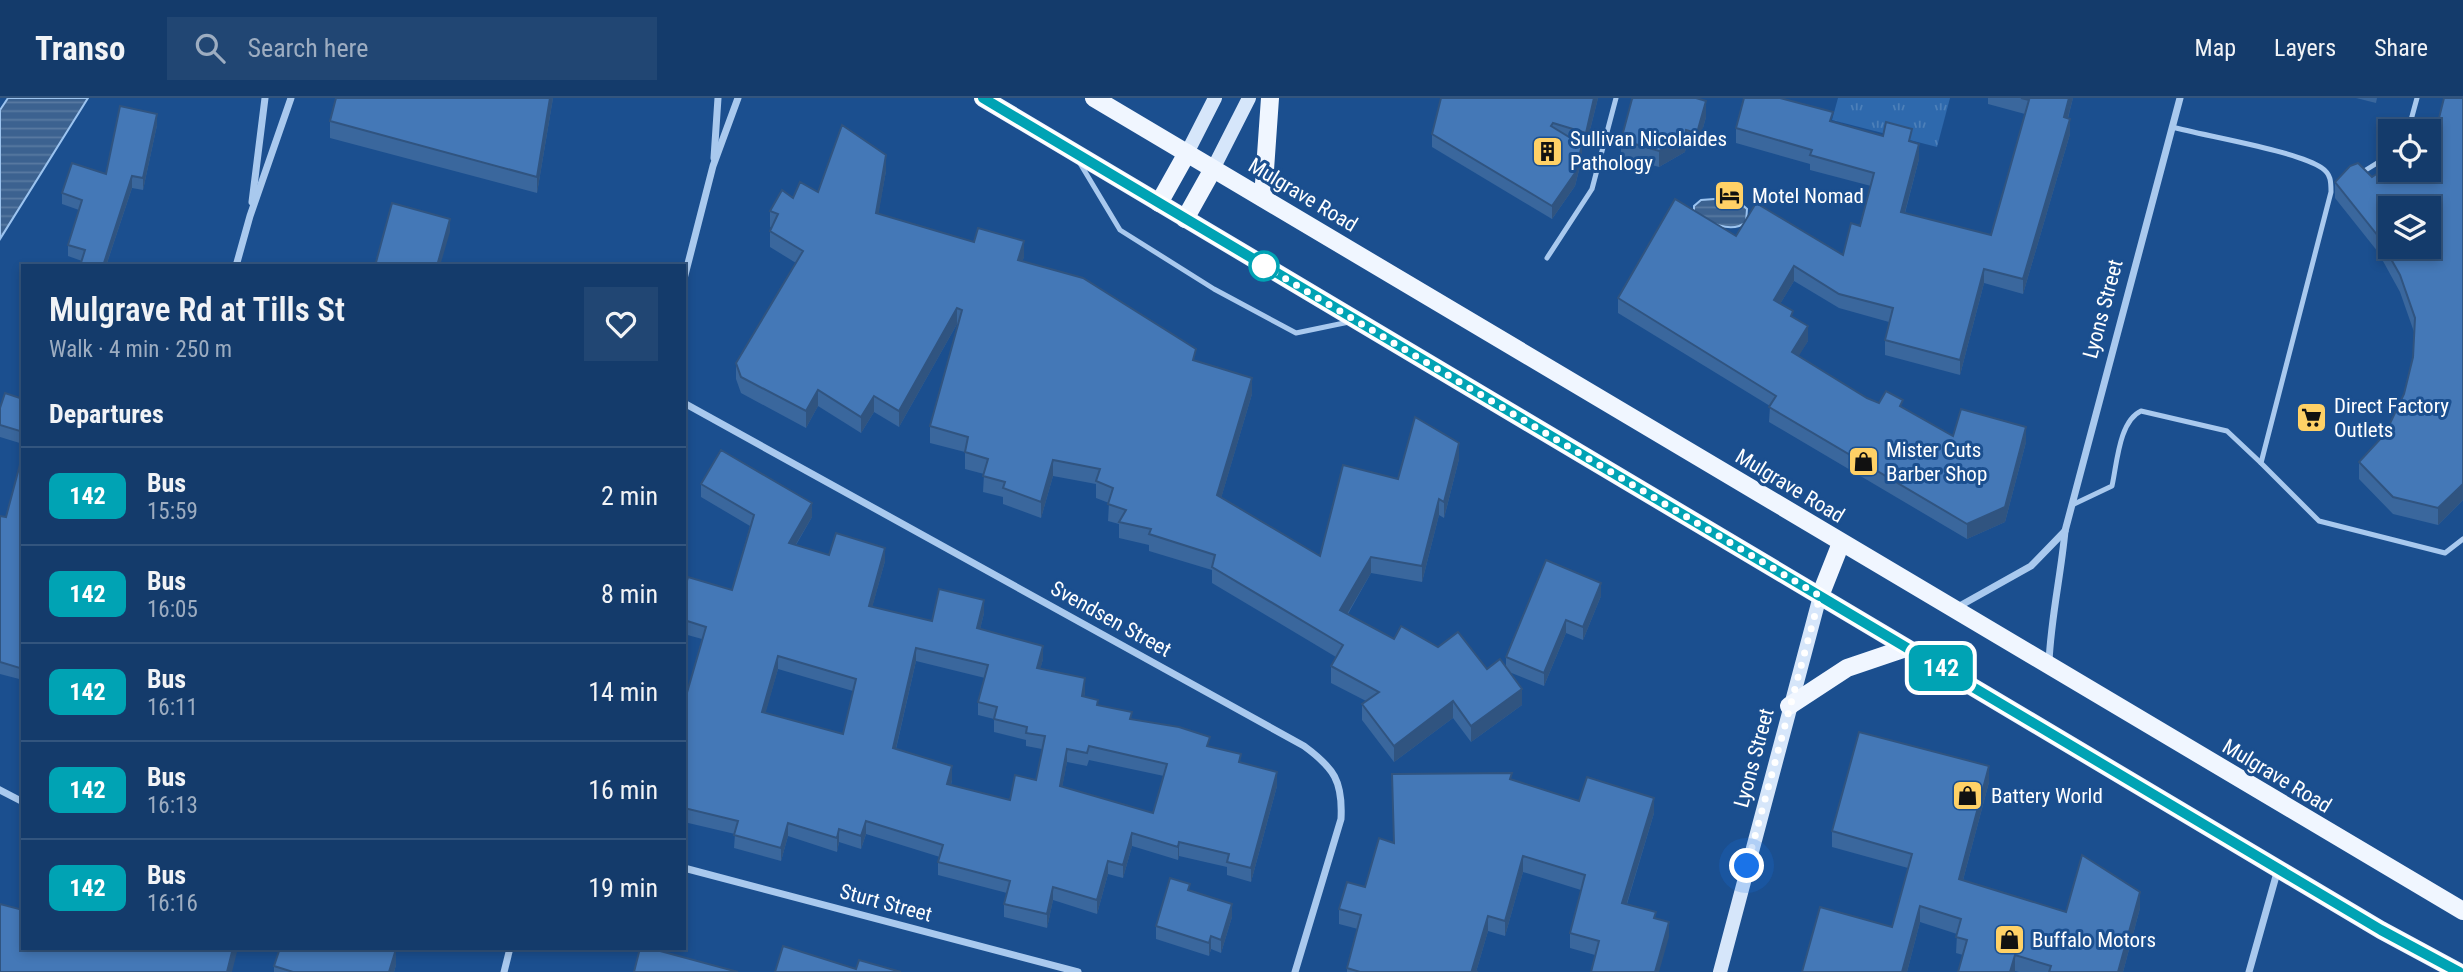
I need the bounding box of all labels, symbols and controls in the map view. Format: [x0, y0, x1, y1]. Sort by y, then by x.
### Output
search box [167, 17, 657, 80]
text: Transo [35, 29, 125, 68]
icon: search [191, 29, 229, 67]
text: Search here [247, 33, 368, 63]
text: Map [2195, 34, 2236, 62]
text: Layers [2274, 34, 2336, 62]
text: Share [2374, 34, 2428, 62]
map controls [2378, 119, 2441, 259]
button: locate [2378, 119, 2441, 182]
place label: Sullivan Nicolaides Pathology [1570, 127, 1727, 175]
building icon: Sullivan Nicolaides Pathology [1530, 134, 1564, 168]
street label: Mulgrave Road [1244, 153, 1362, 237]
hotel icon: Motel Nomad [1712, 179, 1746, 213]
place label: Motel Nomad [1752, 184, 1864, 208]
button: layers [2378, 196, 2441, 259]
unlabelled marker [1249, 251, 1279, 281]
street label: Lyons Street [2078, 257, 2128, 361]
button: heart [584, 287, 658, 361]
text: Mulgrave Rd at Tills St [49, 290, 345, 329]
text: Walk · 4 min · 250 m [49, 336, 232, 363]
place label: Direct Factory Outlets [2334, 394, 2449, 442]
text: Departures [49, 399, 164, 429]
supermarket icon: Direct Factory Outlets [2294, 401, 2328, 435]
place label: Mister Cuts Barber Shop [1886, 438, 1987, 486]
street label: Mulgrave Road [1731, 444, 1849, 528]
shop icon: Mister Cuts Barber Shop [1846, 445, 1880, 479]
text: Bus [147, 468, 186, 498]
text: 2 min [601, 481, 658, 511]
text: 142 [69, 482, 106, 510]
text: 15:59 [147, 498, 198, 525]
text: Bus [147, 566, 186, 596]
street label: Svendsen Street [1047, 576, 1175, 662]
text: 8 min [601, 579, 658, 609]
text: 142 [69, 580, 106, 608]
text: 16:05 [147, 596, 198, 623]
line badge: 142 [1901, 645, 1981, 691]
text: 142 [1923, 654, 1959, 682]
text: Bus [147, 664, 186, 694]
text: 14 min [588, 677, 658, 707]
text: 142 [69, 678, 106, 706]
text: 16:11 [147, 694, 198, 721]
street label: Lyons Street [1729, 706, 1779, 810]
street label: Mulgrave Road [2218, 734, 2336, 818]
text: Bus [147, 762, 186, 792]
text: 16 min [588, 775, 658, 805]
text: 142 [69, 776, 106, 804]
shop icon: Battery World [1951, 779, 1985, 813]
place label: Battery World [1991, 784, 2103, 808]
text: 16:13 [147, 792, 198, 819]
your location [1729, 848, 1764, 883]
text: Bus [147, 860, 186, 890]
text: 19 min [588, 873, 658, 903]
text: 142 [69, 874, 106, 902]
street label: Sturt Street [837, 879, 935, 927]
text: 16:16 [147, 890, 198, 917]
shop icon: Buffalo Motors [1992, 923, 2026, 957]
place label: Buffalo Motors [2032, 928, 2156, 952]

